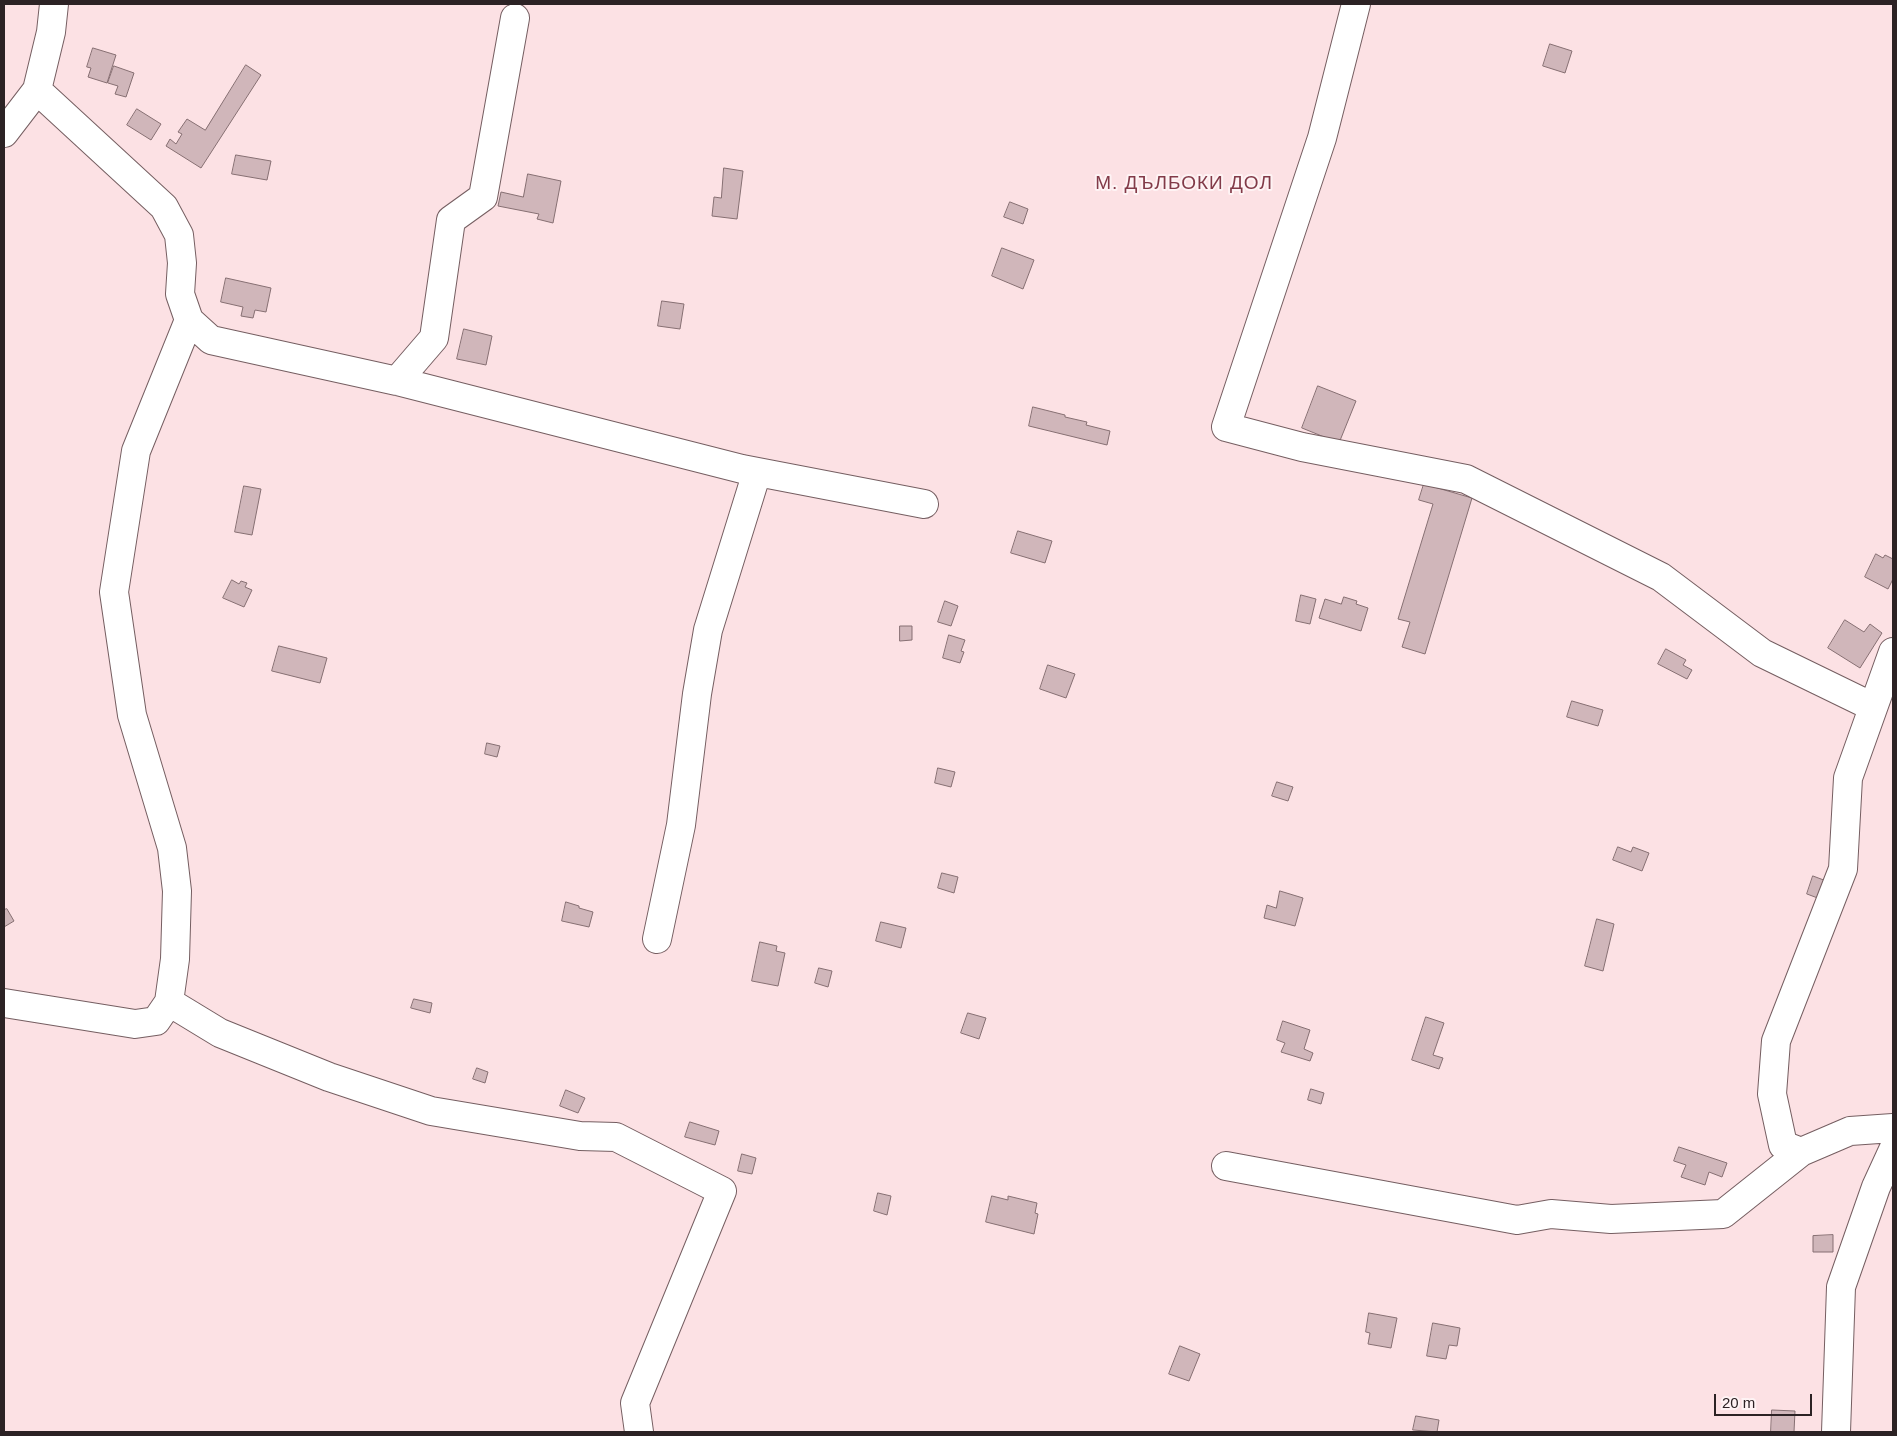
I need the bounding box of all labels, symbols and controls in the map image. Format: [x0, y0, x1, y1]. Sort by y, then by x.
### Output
district label: М. ДЪЛБОКИ ДОЛ [1093, 173, 1275, 195]
scale bar [1717, 1384, 1814, 1416]
text: 20 m [1722, 1394, 1755, 1411]

